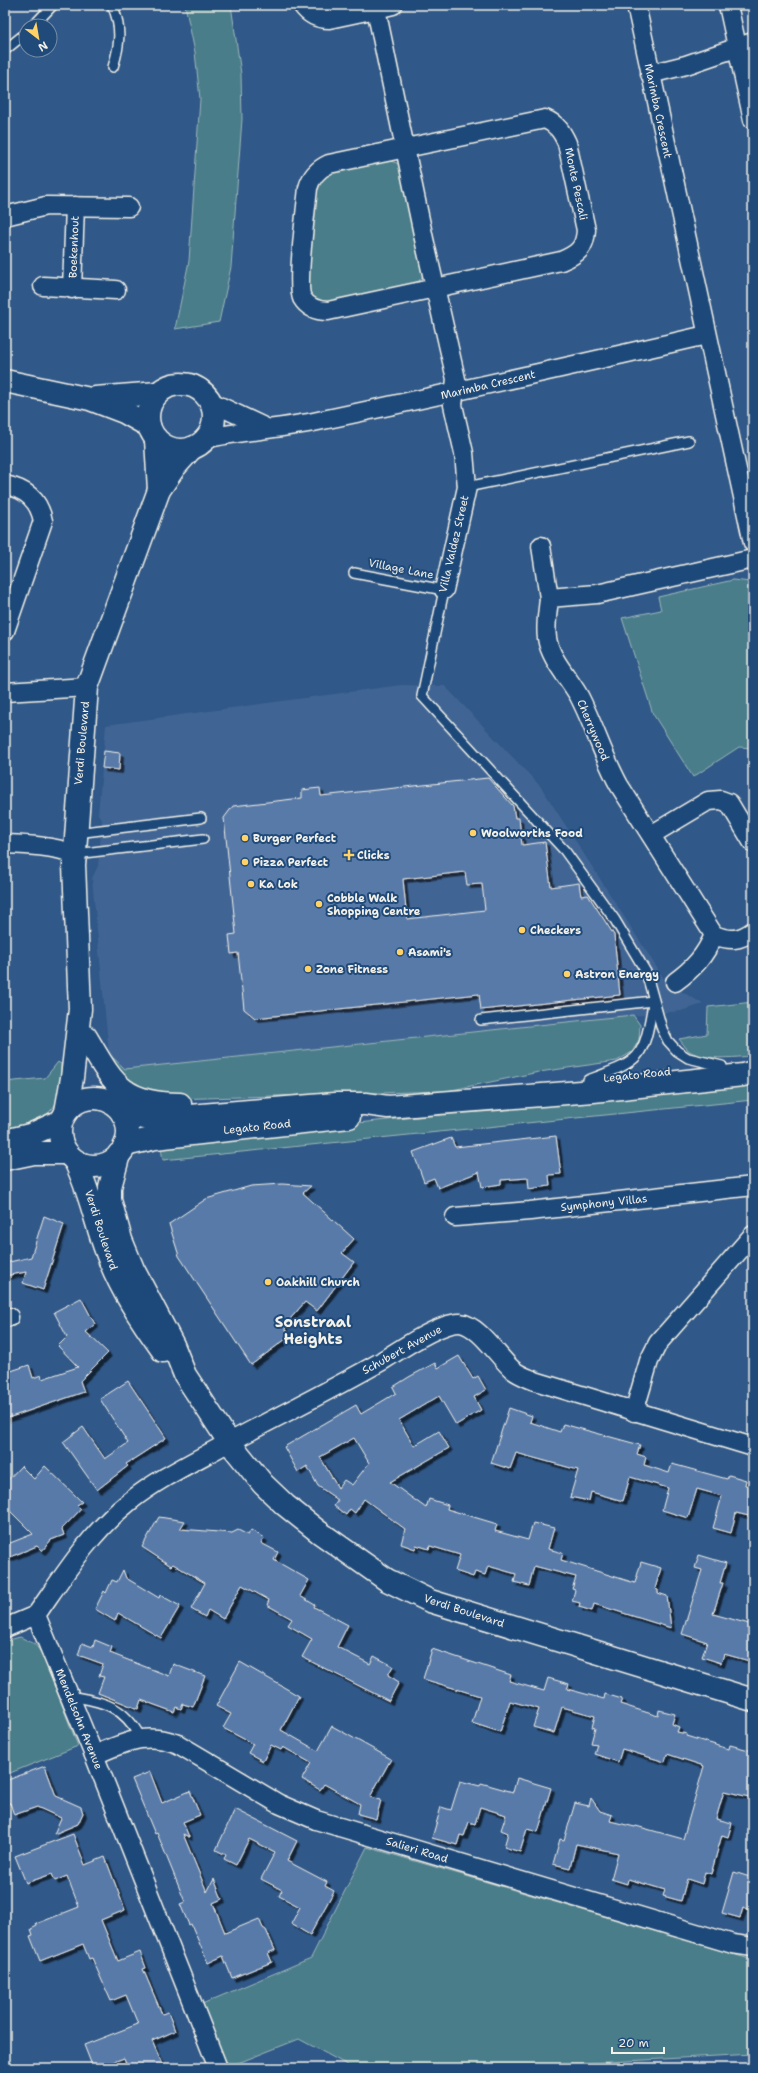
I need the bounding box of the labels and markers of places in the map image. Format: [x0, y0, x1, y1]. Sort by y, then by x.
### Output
place label: Woolworths Food [481, 826, 583, 841]
marker: Woolworths Food [468, 828, 478, 838]
place label: Burger Perfect [253, 831, 337, 846]
marker: Burger Perfect [240, 833, 250, 843]
place label: Clicks [357, 848, 390, 863]
marker: Clicks [344, 850, 354, 860]
place label: Pizza Perfect [253, 855, 329, 870]
marker: Pizza Perfect [240, 857, 250, 867]
place label: Ka Lok [259, 877, 298, 892]
marker: Ka Lok [246, 879, 256, 889]
place label: Cobble Walk Shopping Centre [327, 891, 421, 919]
marker: Cobble Walk Shopping Centre [314, 899, 324, 909]
place label: Checkers [530, 923, 581, 938]
marker: Checkers [517, 925, 527, 935]
place label: Asami's [408, 945, 452, 960]
marker: Asami's [395, 947, 405, 957]
place label: Zone Fitness [316, 962, 388, 977]
marker: Zone Fitness [303, 964, 313, 974]
place label: Astron Energy [575, 967, 659, 982]
marker: Astron Energy [562, 969, 572, 979]
place label: Oakhill Church [276, 1275, 360, 1290]
marker: Oakhill Church [263, 1277, 273, 1287]

